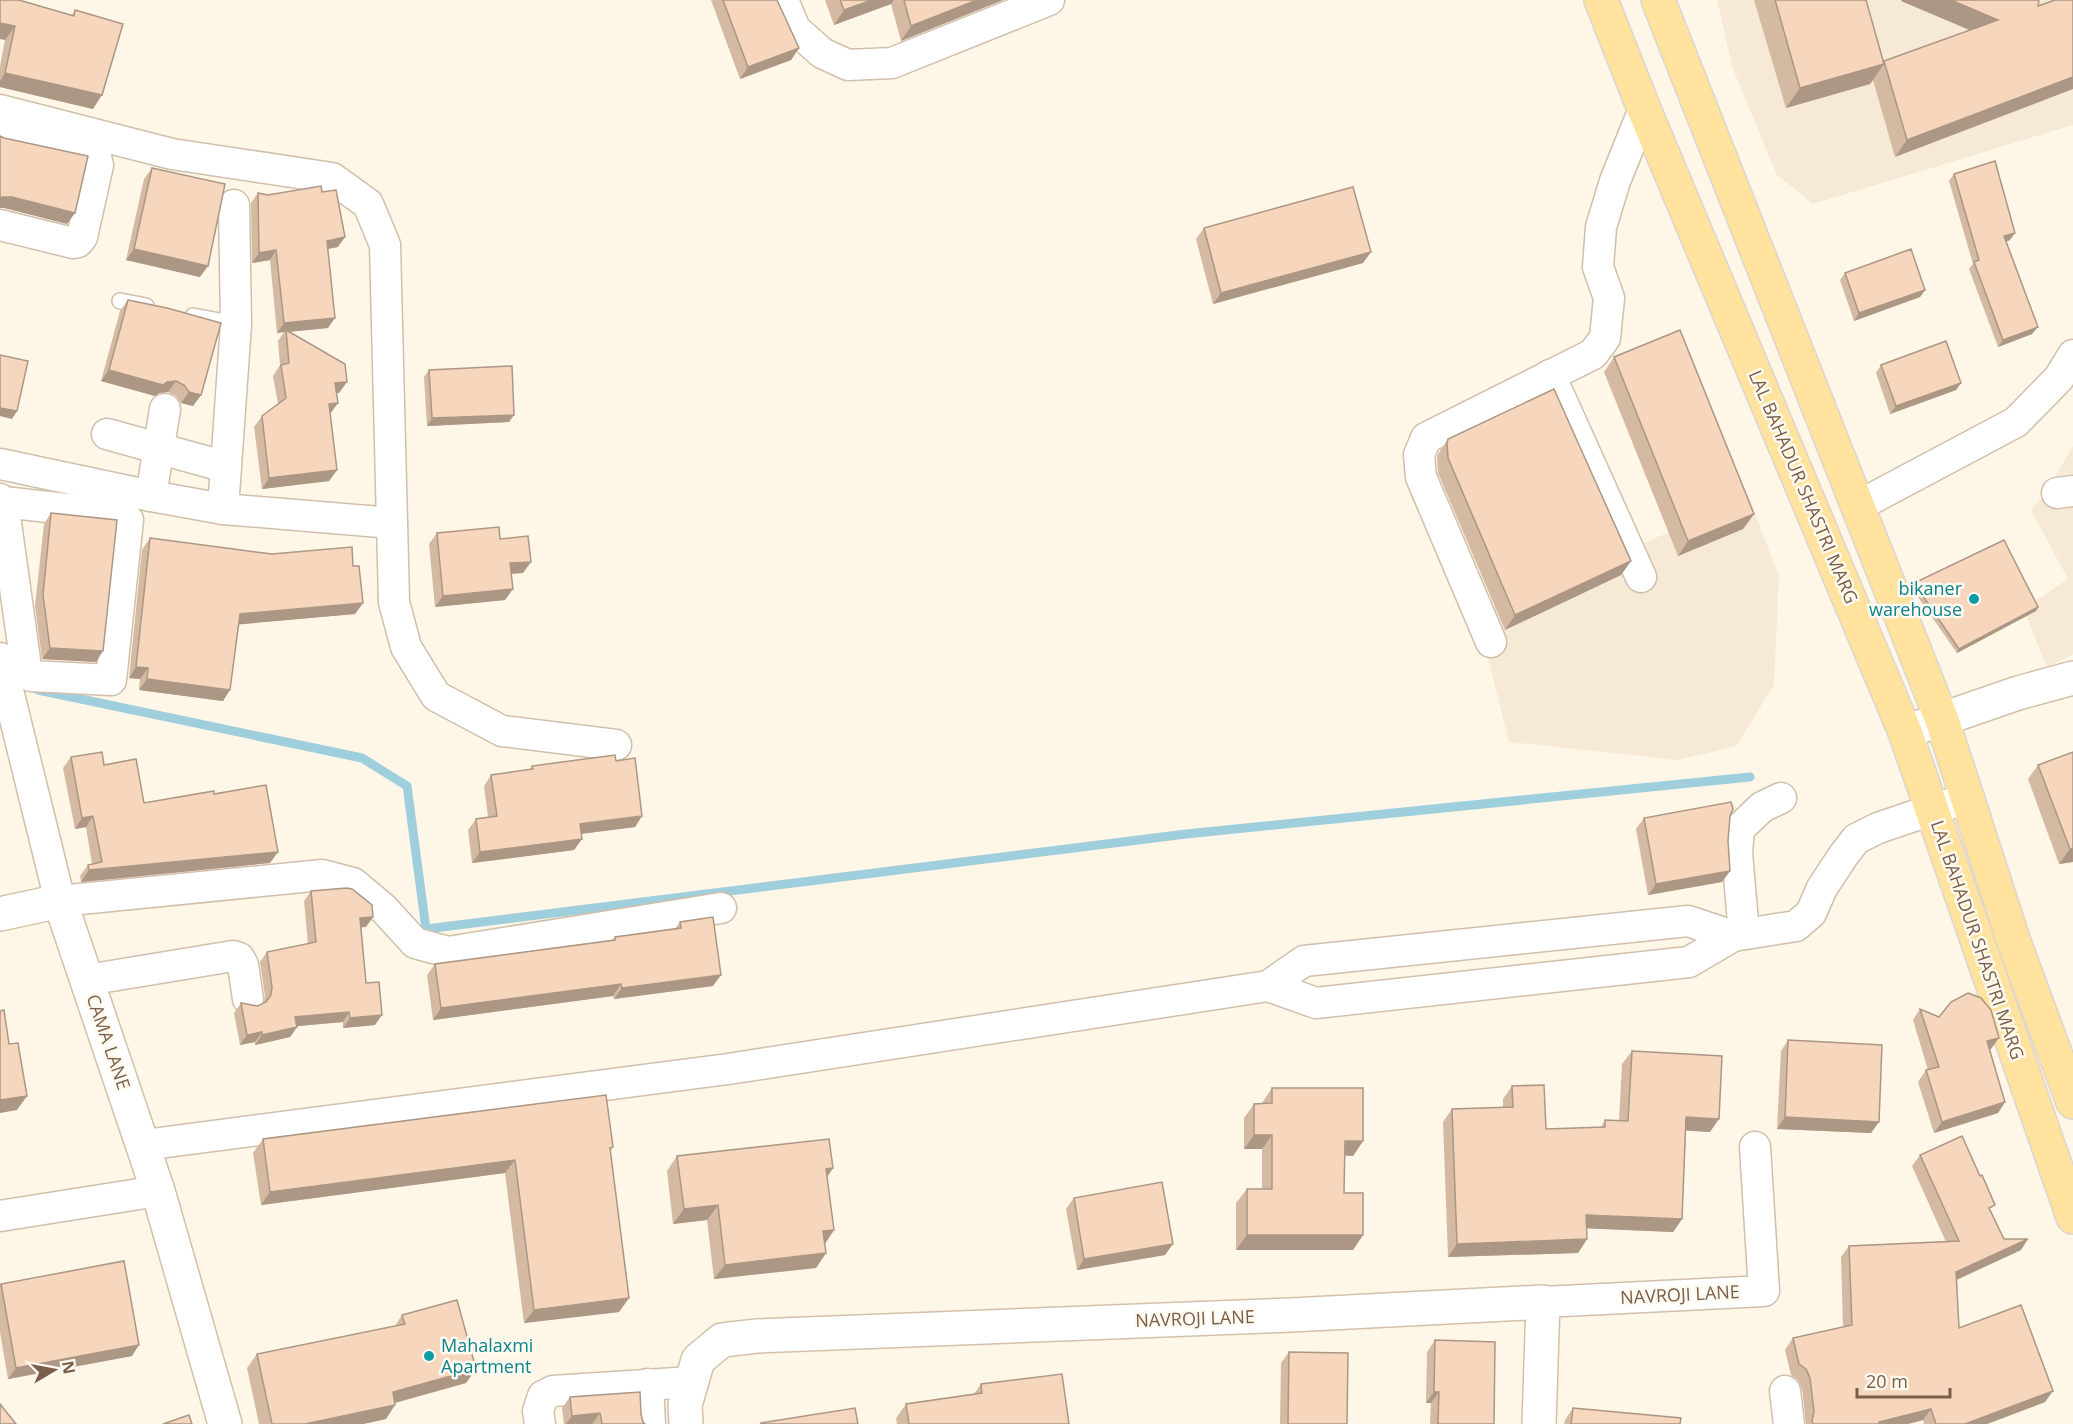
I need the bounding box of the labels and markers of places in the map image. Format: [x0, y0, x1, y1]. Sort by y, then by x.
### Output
place label: bikaner warehouse [1869, 576, 1963, 621]
marker: bikaner warehouse [1967, 592, 1981, 606]
place label: Mahalaxmi Apartment [441, 1333, 533, 1378]
marker: Mahalaxmi Apartment [422, 1349, 436, 1363]

